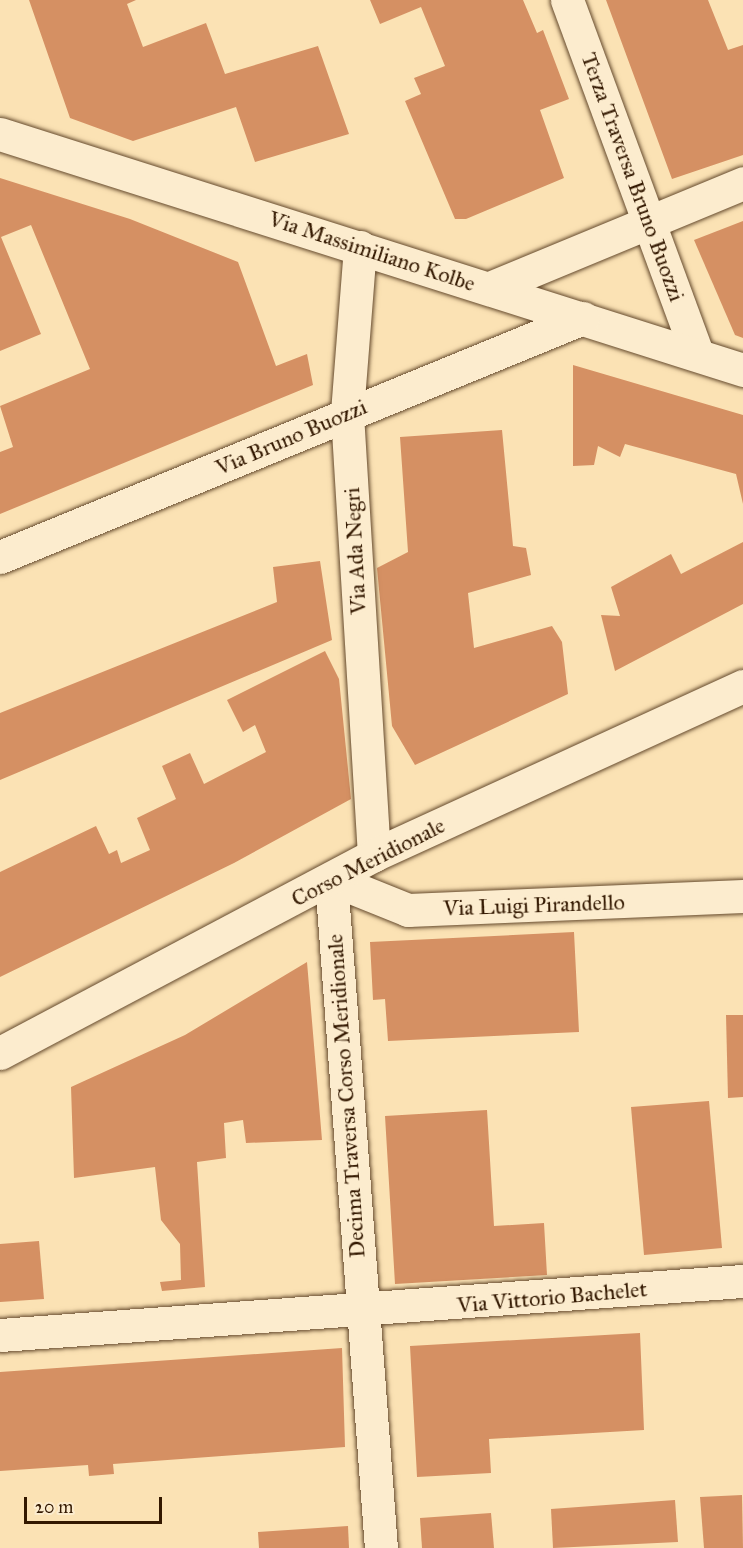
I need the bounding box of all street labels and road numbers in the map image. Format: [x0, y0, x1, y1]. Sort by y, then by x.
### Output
street label: Terza Traversa Bruno Buozzi [576, 49, 690, 305]
street label: Via Massimiliano Kolbe [265, 205, 479, 297]
street label: Via Bruno Buozzi [211, 393, 371, 481]
street label: Via Ada Negri [338, 487, 372, 615]
street label: Corso Meridionale [287, 812, 449, 912]
street label: Via Luigi Pirandello [443, 889, 625, 921]
street label: Decima Traversa Corso Meridionale [322, 933, 370, 1259]
street label: Via Vittorio Bachelet [456, 1276, 648, 1318]

